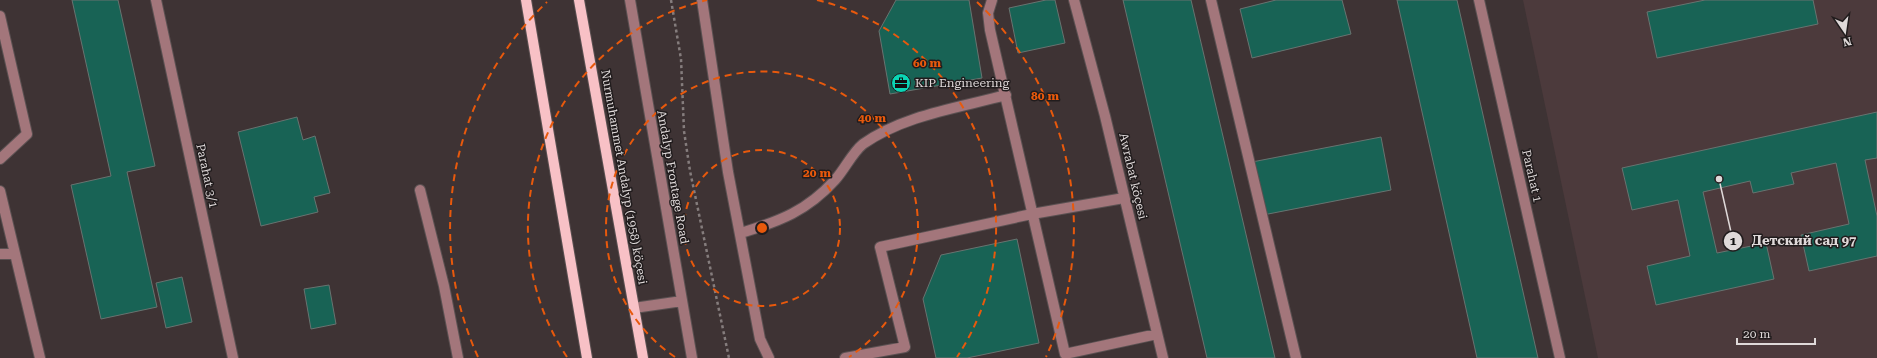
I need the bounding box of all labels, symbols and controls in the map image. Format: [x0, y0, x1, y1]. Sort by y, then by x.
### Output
north arrow [1825, 12, 1865, 52]
text: N [1841, 34, 1853, 49]
text: 60 m [913, 56, 941, 70]
street label: Nurmuhammet Andalyp (1958) köçesi [598, 69, 650, 286]
office icon: KIP Engineering [890, 72, 912, 94]
place label: KIP Engineering [915, 76, 1010, 90]
text: 80 m [1031, 89, 1059, 103]
street label: Andalyp Frontage Road [654, 109, 692, 245]
text: 40 m [858, 111, 886, 125]
street label: Awrabat köçesi [1116, 131, 1150, 221]
street label: Parahat 3/1 [193, 143, 221, 210]
street label: Parahat 1 [1519, 148, 1545, 204]
text: 20 m [803, 166, 831, 180]
centre of rings [755, 221, 769, 235]
callout: Детский сад 97 [1723, 228, 1864, 253]
text: Детский сад 97 [1752, 233, 1856, 248]
text: 1 [1730, 234, 1737, 248]
scale bar [1737, 320, 1815, 346]
text: 20 m [1743, 327, 1770, 341]

